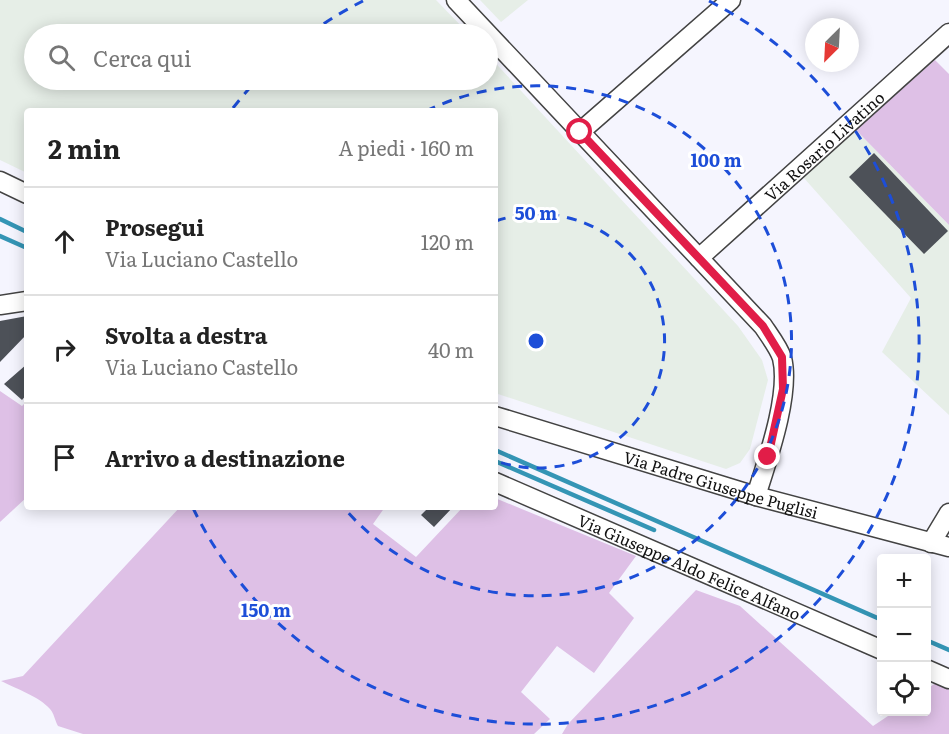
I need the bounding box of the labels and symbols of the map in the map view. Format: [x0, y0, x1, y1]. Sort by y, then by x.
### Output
north arrow [805, 18, 859, 72]
street label: Via Rosario Livatino [758, 85, 889, 206]
route start [566, 118, 592, 144]
text: 100 m [690, 146, 742, 173]
text: 50 m [515, 199, 557, 226]
centre of rings [526, 331, 546, 351]
route end [754, 443, 780, 469]
street label: Via Padre Giuseppe Puglisi [621, 444, 821, 524]
street label: Via Giuseppe Aldo Felice Alfano [574, 507, 805, 625]
text: 150 m [241, 596, 291, 623]

